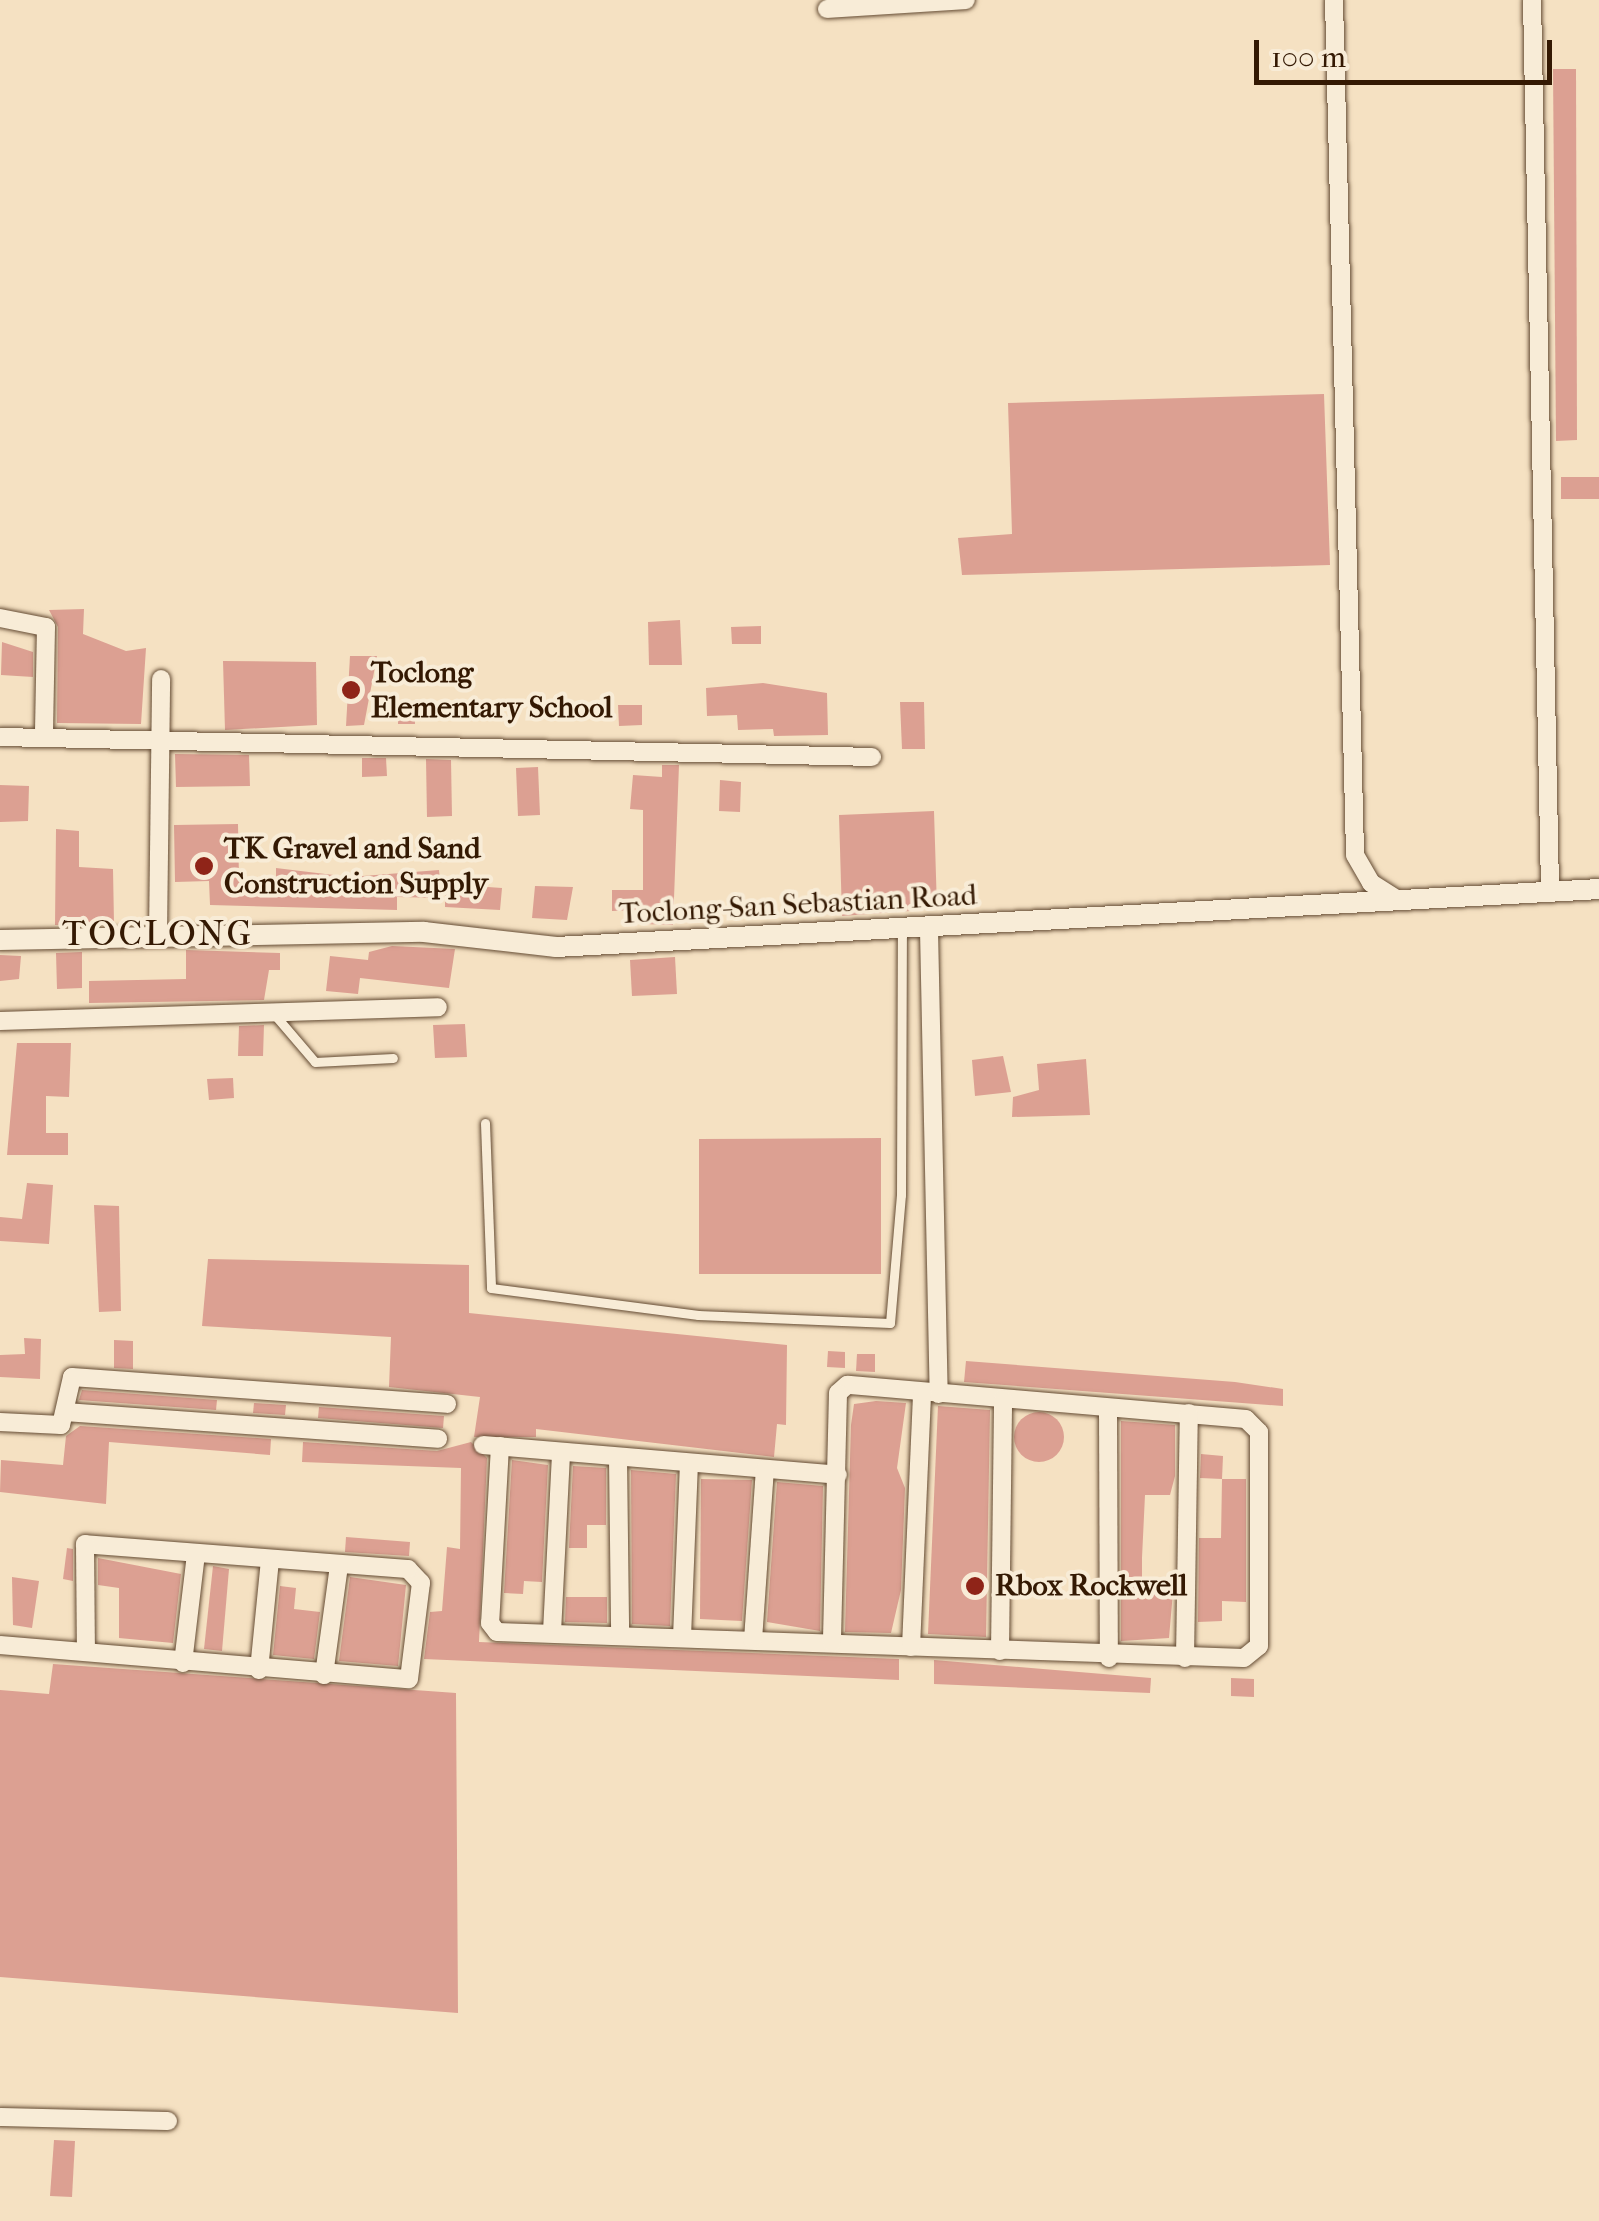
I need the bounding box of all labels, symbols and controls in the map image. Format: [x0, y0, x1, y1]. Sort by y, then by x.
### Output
scale bar [1259, 20, 1556, 82]
text: 100 m [1271, 40, 1346, 75]
place label: Toclong Elementary School [371, 655, 613, 726]
marker: Toclong Elementary School [340, 679, 362, 701]
place label: TK Gravel and Sand Construction Supply [224, 831, 488, 902]
marker: TK Gravel and Sand Construction Supply [193, 855, 215, 877]
street label: Toclong-San Sebastian Road [618, 878, 978, 932]
district label: TOCLONG [62, 913, 254, 955]
place label: Rbox Rockwell [995, 1568, 1187, 1604]
marker: Rbox Rockwell [964, 1575, 986, 1597]

